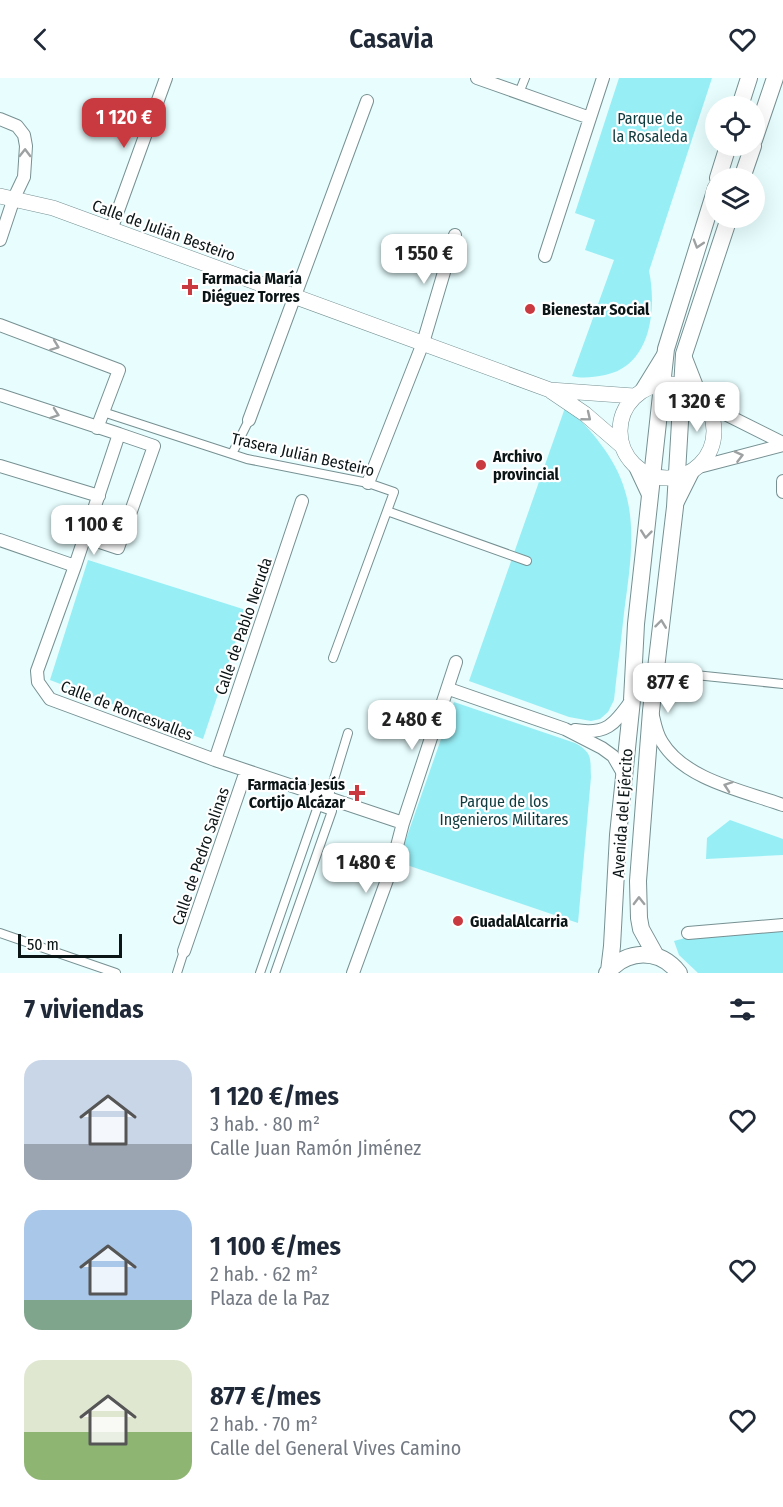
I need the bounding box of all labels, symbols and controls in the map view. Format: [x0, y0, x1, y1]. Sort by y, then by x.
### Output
icon: back [24, 23, 57, 56]
text: Casavia [349, 23, 434, 55]
icon: heart [726, 23, 759, 56]
map controls [705, 96, 765, 228]
button: locate [705, 96, 765, 156]
pin: 1 120 € [69, 98, 179, 149]
text: 1 120 € [96, 105, 152, 129]
park label: Parque de la Rosaleda [612, 109, 688, 146]
one-way arrow [19, 148, 31, 157]
button: layers [705, 168, 765, 228]
street label: Calle de Julián Besteiro [90, 196, 238, 265]
pin: 1 550 € [369, 234, 479, 285]
one-way arrow [693, 238, 706, 249]
text: 1 550 € [395, 241, 453, 265]
place label: Farmacia María Diéguez Torres [202, 269, 302, 306]
marker: Farmacia María Diéguez Torres [183, 280, 197, 294]
place label: Bienestar Social [542, 300, 650, 319]
marker: Bienestar Social [523, 302, 537, 316]
one-way arrow [49, 339, 60, 351]
pin: 1 320 € [642, 382, 752, 433]
text: 1 320 € [669, 389, 725, 413]
one-way arrow [49, 406, 60, 419]
one-way arrow [580, 409, 591, 420]
street label: Trasera Julián Besteiro [230, 429, 376, 480]
place label: Archivo provincial [492, 447, 559, 484]
one-way arrow [734, 451, 744, 464]
marker: Archivo provincial [474, 458, 488, 472]
pin: 1 100 € [39, 505, 149, 556]
text: 1 100 € [65, 512, 123, 536]
one-way arrow [640, 529, 653, 539]
street label: Calle de Pablo Neruda [211, 555, 276, 697]
one-way arrow [655, 619, 667, 628]
pin: 877 € [626, 663, 710, 714]
text: 877 € [647, 670, 689, 694]
street label: Calle de Roncesvalles [58, 677, 196, 744]
pin: 2 480 € [357, 700, 467, 751]
text: 2 480 € [382, 707, 442, 731]
street label: Avenida del Ejército [609, 748, 636, 878]
place label: Farmacia Jesús Cortijo Alcázar [247, 775, 345, 812]
one-way arrow [723, 780, 734, 793]
street label: Calle de Pedro Salinas [168, 785, 233, 928]
marker: Farmacia Jesús Cortijo Alcázar [350, 786, 364, 800]
park label: Parque de los Ingenieros Militares [440, 792, 569, 829]
pin: 1 480 € [311, 843, 421, 894]
text: 1 480 € [336, 850, 396, 874]
one-way arrow [633, 897, 645, 906]
place label: GuadalAlcarria [470, 912, 568, 931]
marker: GuadalAlcarria [451, 914, 465, 928]
scale bar [18, 931, 122, 958]
text: 50 m [27, 935, 59, 954]
icon: filters [726, 993, 759, 1026]
text: 7 viviendas [24, 994, 144, 1025]
text: 1 120 €/mes [210, 1081, 339, 1112]
icon: home [72, 1084, 144, 1156]
icon: heart [726, 1104, 759, 1137]
text: 3 hab. · 80 m² [210, 1112, 320, 1136]
text: Calle Juan Ramón Jiménez [210, 1136, 421, 1160]
text: 1 100 €/mes [210, 1231, 341, 1262]
icon: home [72, 1234, 144, 1306]
icon: heart [726, 1254, 759, 1287]
text: 2 hab. · 62 m² [210, 1262, 318, 1286]
text: Plaza de la Paz [210, 1286, 330, 1310]
text: 877 €/mes [210, 1381, 321, 1412]
icon: home [72, 1384, 144, 1456]
icon: heart [726, 1404, 759, 1437]
text: 2 hab. · 70 m² [210, 1412, 318, 1436]
text: Calle del General Vives Camino [210, 1436, 461, 1460]

